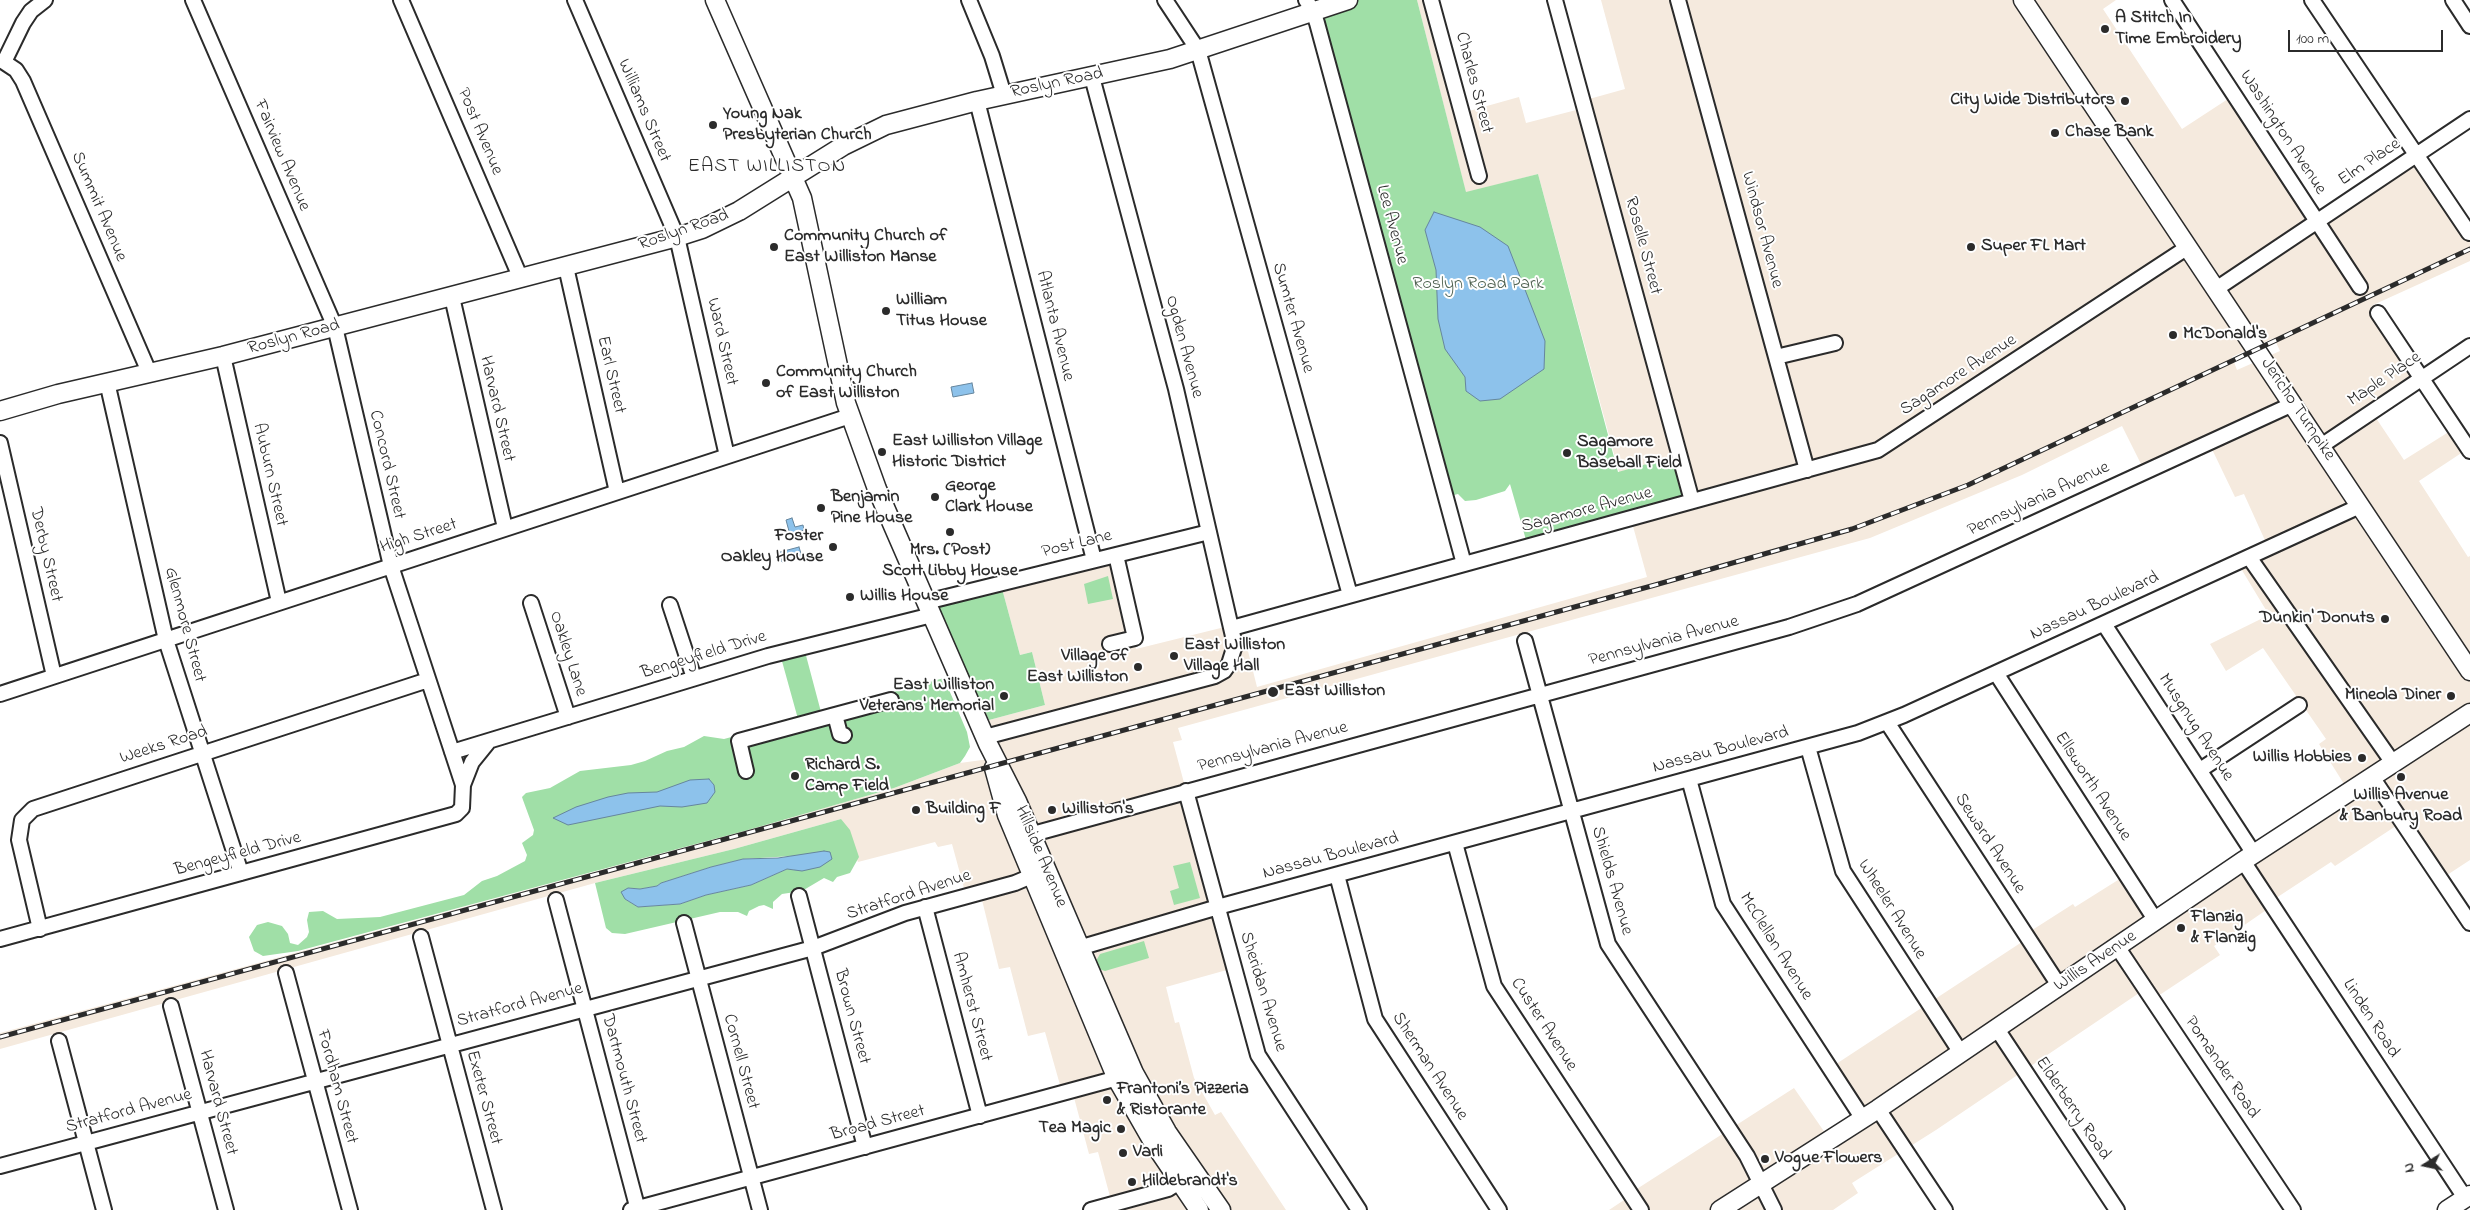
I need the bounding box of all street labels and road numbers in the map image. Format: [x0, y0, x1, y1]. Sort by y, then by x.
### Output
street label: Charles Street [1449, 30, 1497, 136]
street label: Williams Street [612, 56, 674, 166]
street label: Roslyn Road [1009, 64, 1105, 104]
street label: Washington Avenue [2234, 67, 2330, 199]
street label: Post Avenue [451, 85, 507, 179]
street label: Fairview Avenue [248, 97, 314, 215]
street label: Elm Place [2335, 134, 2405, 192]
street label: Summit Avenue [65, 149, 131, 265]
street label: Windsor Avenue [1735, 169, 1787, 291]
street label: Lee Avenue [1370, 183, 1412, 267]
street label: Roselle Street [1619, 195, 1665, 297]
street label: Roslyn Road [636, 205, 732, 257]
street label: Sumter Avenue [1266, 260, 1318, 376]
street label: Atlanta Avenue [1030, 269, 1078, 383]
street label: Ogden Avenue [1159, 293, 1207, 401]
street label: Ward Street [700, 296, 742, 388]
street label: Roslyn Road [246, 315, 342, 361]
street label: Sagamore Avenue [1897, 330, 2021, 422]
street label: Earl Street [591, 334, 629, 416]
street label: Maple Place [2344, 348, 2426, 412]
street label: Harvard Street [473, 354, 519, 464]
street label: Jericho Turnpike [2255, 355, 2339, 465]
street label: Concord Street [363, 408, 409, 522]
street label: Auburn Street [247, 421, 291, 529]
street label: Pennsylvania Avenue [1965, 458, 2113, 542]
street label: Sagamore Avenue [1519, 483, 1655, 539]
street label: Derby Street [24, 506, 66, 604]
street label: High Street [378, 514, 460, 560]
street label: Post Lane [1040, 526, 1114, 564]
street label: Glenmore Street [158, 565, 210, 685]
street label: Nassau Boulevard [2027, 568, 2163, 646]
street label: Oakley Lane [543, 609, 591, 699]
street label: Pennsylvania Avenue [1587, 612, 1741, 672]
street label: Bengeyfield Drive [639, 627, 769, 685]
street label: Musgnug Avenue [2152, 670, 2238, 786]
street label: Pennsylvania Avenue [1196, 718, 1350, 778]
street label: Weeks Road [117, 722, 211, 770]
street label: Nassau Boulevard [1651, 722, 1791, 780]
street label: Ellsworth Avenue [2049, 728, 2135, 846]
street label: Seward Avenue [1949, 790, 2029, 898]
street label: Hillside Avenue [1009, 803, 1071, 911]
street label: Shields Avenue [1585, 824, 1637, 938]
street label: Bengeyfield Drive [172, 828, 304, 882]
street label: Nassau Boulevard [1261, 828, 1401, 886]
street label: Wheeler Avenue [1852, 856, 1930, 964]
street label: Stratford Avenue [844, 866, 974, 926]
street label: McClellan Avenue [1733, 889, 1817, 1005]
street label: Willis Avenue [2051, 927, 2141, 997]
street label: Sheridan Avenue [1234, 930, 1290, 1054]
street label: Amherst Street [946, 950, 996, 1064]
street label: Brown Street [828, 967, 874, 1067]
street label: Custer Avenue [1505, 974, 1581, 1076]
street label: Linden Road [2337, 976, 2403, 1062]
street label: Stratford Avenue [455, 979, 585, 1033]
street label: Sherman Avenue [1386, 1009, 1472, 1125]
street label: Dartmouth Street [595, 1012, 651, 1146]
street label: Cornell Street [717, 1012, 763, 1112]
street label: Pomander Road [2179, 1013, 2263, 1123]
street label: Fordham Street [310, 1028, 362, 1146]
street label: Harvard Street [193, 1048, 241, 1158]
street label: Exeter Street [460, 1049, 506, 1147]
street label: Elderberry Road [2029, 1053, 2115, 1165]
street label: Stratford Avenue [64, 1085, 194, 1139]
street label: Broad Street [828, 1101, 928, 1147]

